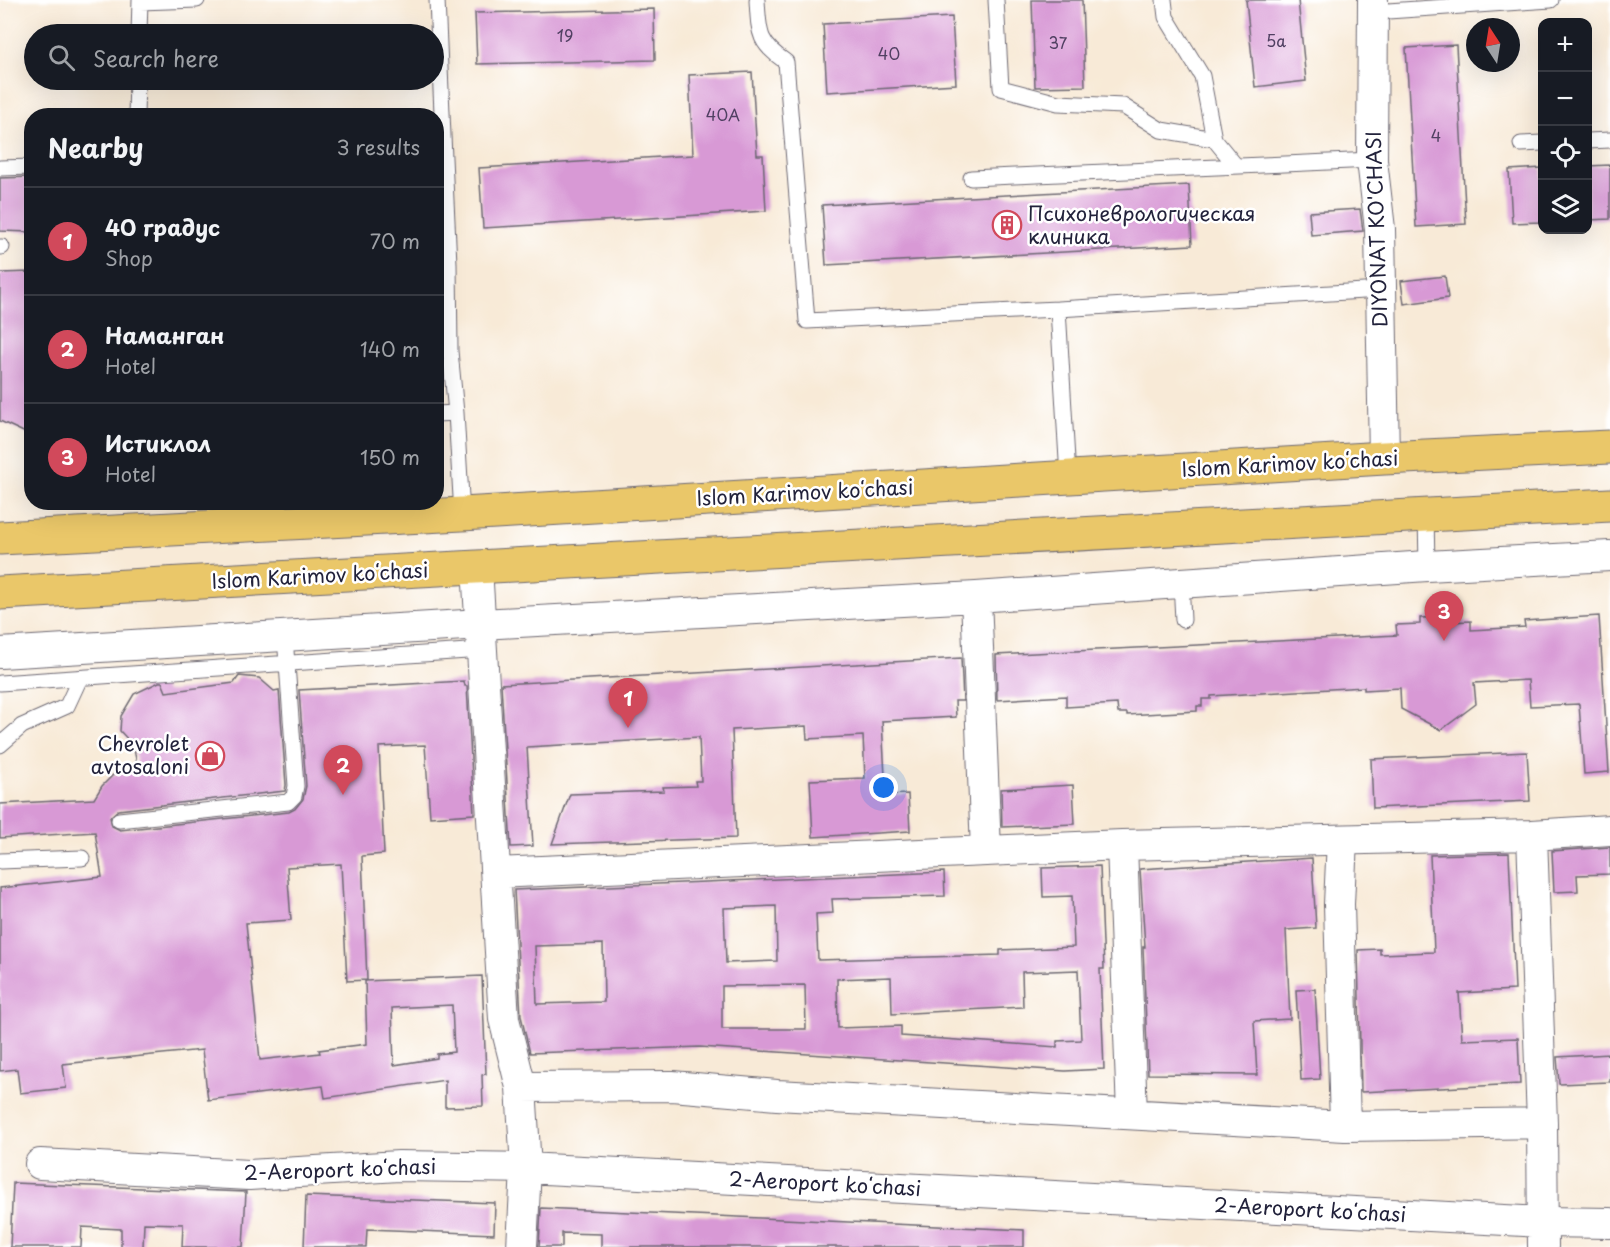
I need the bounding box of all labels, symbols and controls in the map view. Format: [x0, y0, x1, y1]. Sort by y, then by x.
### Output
north arrow [1466, 18, 1520, 72]
map controls [1538, 18, 1592, 234]
button: + [1538, 18, 1592, 72]
house number: 19 [557, 23, 573, 47]
search box [24, 24, 444, 90]
house number: 5a [1266, 28, 1286, 52]
house number: 37 [1049, 30, 1068, 54]
icon: search [45, 41, 78, 74]
text: Search here [93, 41, 219, 74]
house number: 40 [878, 41, 900, 65]
button: − [1538, 72, 1592, 126]
house number: 40A [706, 102, 740, 126]
house number: 4 [1431, 123, 1441, 147]
button: locate [1538, 126, 1592, 180]
text: Nearby [48, 128, 143, 167]
street label: DIYONAT KO'CHASI [1358, 130, 1394, 328]
text: 3 results [337, 132, 420, 162]
button: layers [1538, 180, 1592, 234]
place label: Психоневрологическая клиника [1028, 198, 1256, 251]
building icon: Психоневрологическая клиника [991, 209, 1023, 241]
text: 40 градус [105, 210, 220, 243]
text: 1 [63, 226, 72, 256]
text: 70 m [370, 226, 420, 256]
text: Shop [105, 243, 153, 273]
text: Наманган [105, 318, 224, 351]
text: 2 [60, 334, 75, 364]
text: 140 m [360, 334, 420, 364]
text: Hotel [105, 351, 156, 381]
text: Истиклол [105, 426, 211, 459]
text: 3 [61, 442, 74, 472]
text: 150 m [360, 442, 420, 472]
street label: Islom Karimov koʻchasi [1181, 442, 1399, 484]
text: Hotel [105, 459, 156, 489]
street label: Islom Karimov koʻchasi [696, 471, 914, 513]
street label: Islom Karimov koʻchasi [211, 554, 429, 596]
pin: 3 [1424, 592, 1464, 641]
pin: 1 [608, 678, 648, 728]
place label: Chevrolet avtosaloni [91, 728, 189, 781]
shop icon: Chevrolet avtosaloni [194, 740, 226, 772]
pin: 2 [324, 746, 362, 795]
your location [869, 773, 898, 802]
street label: 2-Aeroport koʻchasi [243, 1151, 437, 1187]
street label: 2-Aeroport koʻchasi [728, 1163, 922, 1203]
street label: 2-Aeroport koʻchasi [1213, 1189, 1407, 1229]

